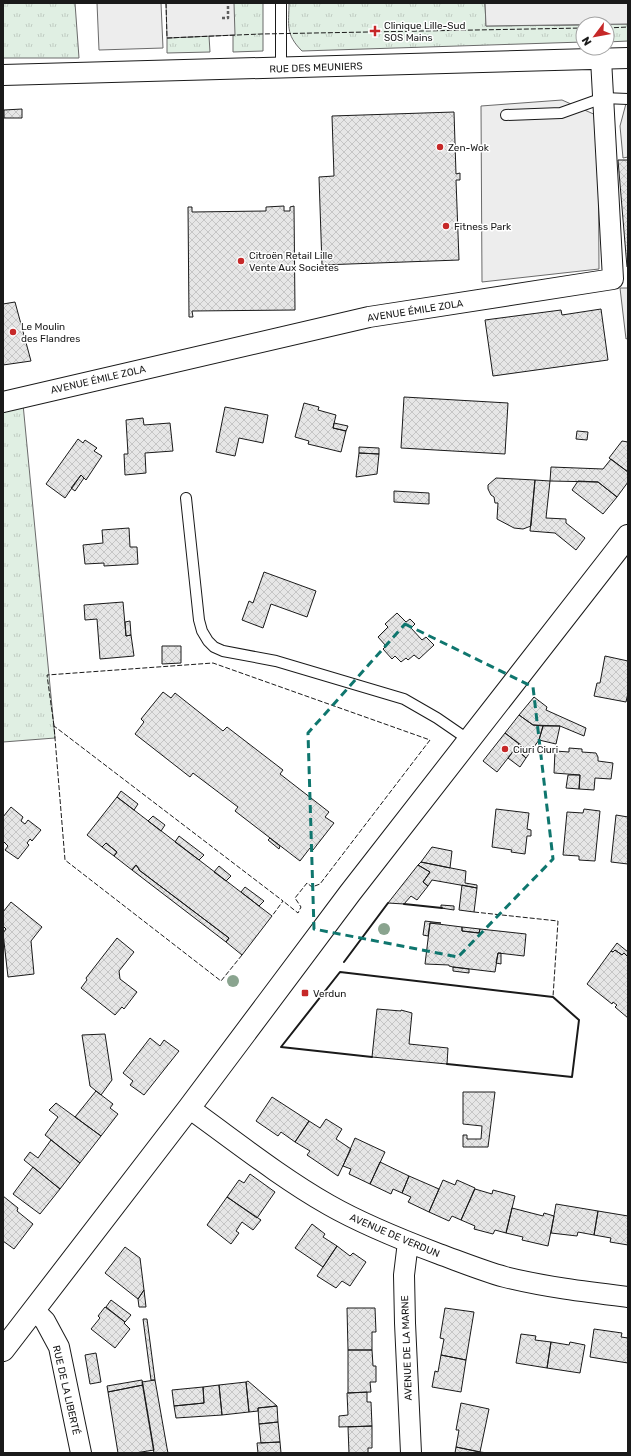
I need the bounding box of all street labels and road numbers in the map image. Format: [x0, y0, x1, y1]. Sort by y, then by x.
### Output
street label: RUE DES MEUNIERS [269, 60, 363, 76]
street label: AVENUE ÉMILE ZOLA [366, 297, 464, 325]
street label: AVENUE ÉMILE ZOLA [50, 363, 147, 397]
street label: AVENUE DE VERDUN [348, 1212, 441, 1260]
street label: AVENUE DE LA MARNE [399, 1295, 415, 1401]
street label: RUE DE LA LIBERTÉ [50, 1344, 82, 1436]

